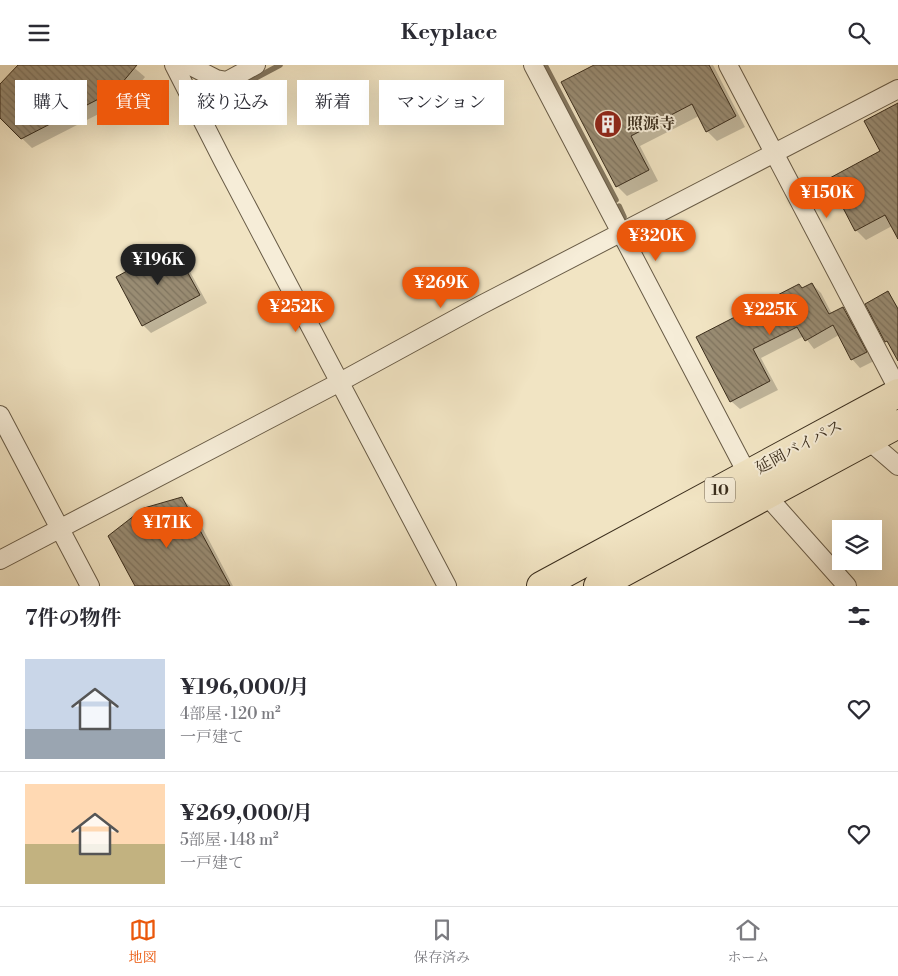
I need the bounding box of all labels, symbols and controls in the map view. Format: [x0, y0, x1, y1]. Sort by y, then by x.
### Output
icon: menu [25, 19, 53, 47]
text: Keyplace [401, 19, 497, 46]
icon: search [845, 19, 873, 47]
chip: 購入 [15, 80, 87, 125]
chip: 賃貸 [97, 80, 169, 125]
chip: 絞り込み [179, 80, 287, 125]
chip: 新着 [297, 80, 369, 125]
chip: マンション [379, 80, 504, 125]
building icon: 照源寺 [593, 109, 623, 139]
place label: 照源寺 [627, 114, 675, 134]
pin: ¥150K [792, 177, 862, 219]
text: ¥150K [800, 183, 854, 203]
pin: ¥320K [621, 219, 691, 262]
text: ¥320K [628, 226, 684, 246]
pin: ¥196K [123, 243, 193, 286]
text: ¥196K [132, 250, 184, 270]
pin: ¥269K [406, 267, 476, 309]
text: ¥269K [413, 273, 469, 293]
pin: ¥252K [261, 291, 331, 333]
pin: ¥225K [735, 293, 805, 336]
text: ¥252K [268, 297, 324, 317]
text: ¥225K [742, 300, 798, 320]
street label: 延岡バイパス [752, 416, 846, 478]
road number: 10 [705, 477, 735, 503]
pin: ¥171K [132, 507, 202, 549]
text: ¥171K [142, 513, 192, 533]
map controls [832, 520, 882, 570]
button: layers [832, 520, 882, 570]
icon: filters [845, 602, 873, 630]
text: 7件の物件 [25, 606, 121, 632]
text: ¥196,000/月 [180, 675, 310, 701]
icon: home [65, 679, 125, 739]
icon: heart [845, 695, 873, 723]
text: 4部屋 · 120 m² [180, 704, 281, 724]
text: 一戸建て [180, 727, 244, 747]
text: ¥269,000/月 [180, 801, 313, 827]
icon: home [65, 804, 125, 864]
icon: heart [845, 820, 873, 848]
text: 5部屋 · 148 m² [180, 830, 279, 850]
text: 一戸建て [180, 853, 244, 873]
tab: 地図 [129, 916, 157, 967]
tab: 保存済み [414, 916, 470, 967]
tab: ホーム [727, 916, 769, 967]

